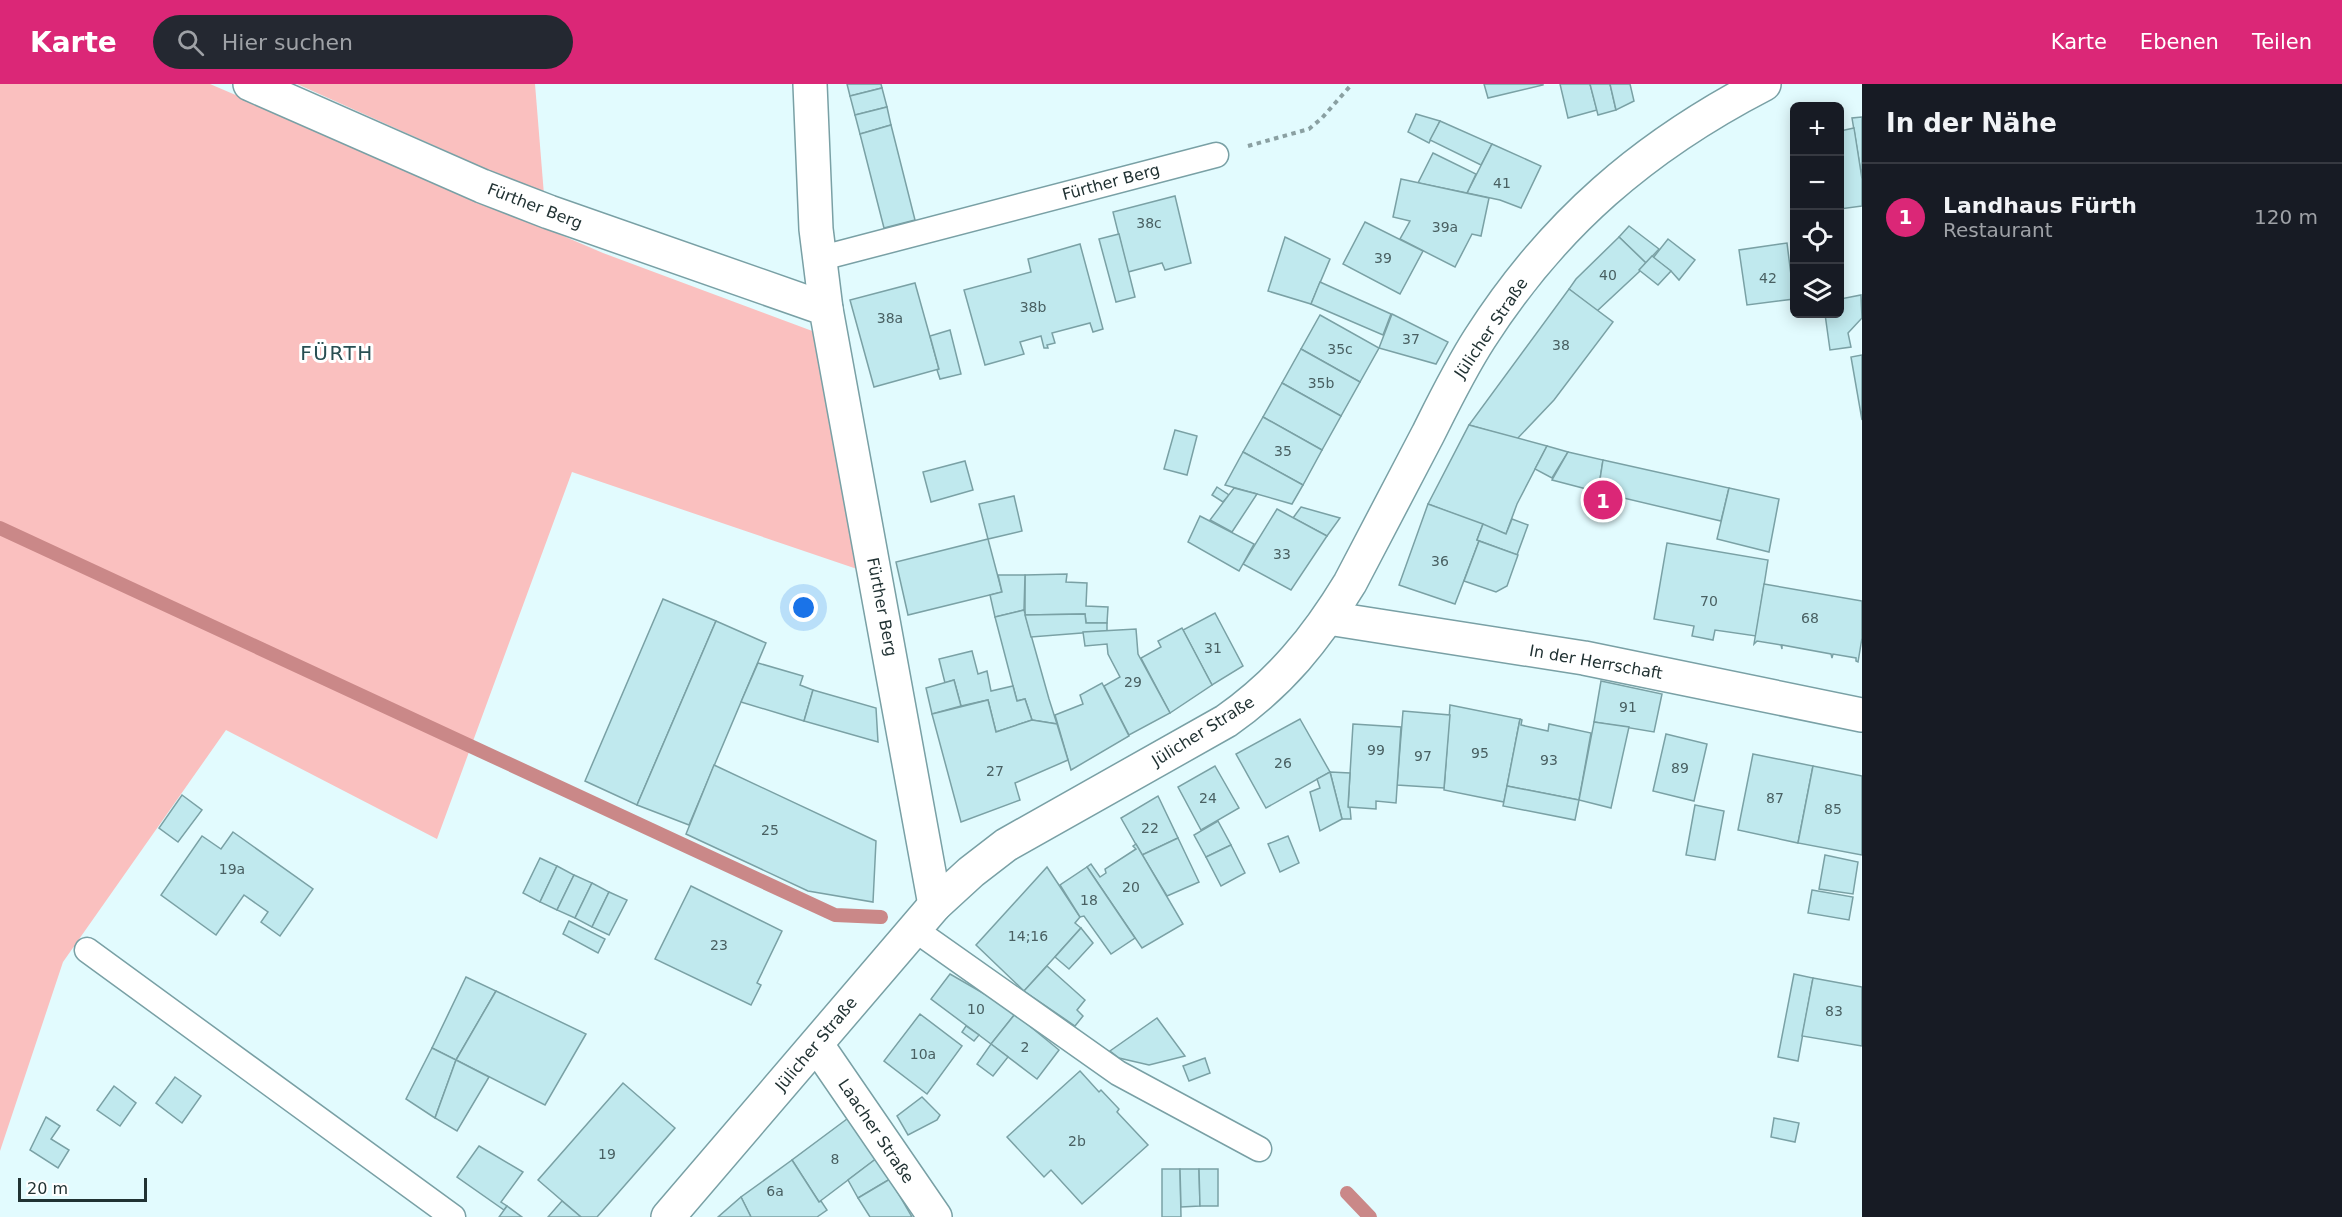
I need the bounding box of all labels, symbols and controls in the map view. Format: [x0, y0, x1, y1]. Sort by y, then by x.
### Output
search box [153, 15, 573, 69]
text: Karte [30, 26, 117, 59]
icon: search [174, 26, 207, 59]
text: Hier suchen [222, 30, 353, 55]
text: Karte [2051, 30, 2107, 54]
text: Ebenen [2140, 30, 2219, 54]
text: Teilen [2252, 30, 2312, 54]
map controls [1790, 102, 1844, 318]
button: + [1790, 102, 1844, 156]
text: In der Nähe [1886, 108, 2057, 138]
button: − [1790, 156, 1844, 210]
street label: Fürther Berg [1060, 160, 1162, 204]
house number: 41 [1493, 175, 1511, 191]
street label: Fürther Berg [485, 179, 585, 233]
text: Landhaus Fürth [1943, 193, 2137, 218]
text: 1 [1899, 205, 1912, 229]
text: 120 m [2254, 205, 2318, 229]
button: locate [1790, 210, 1844, 264]
house number: 38c [1136, 215, 1162, 231]
text: Restaurant [1943, 218, 2053, 242]
house number: 39a [1432, 219, 1458, 235]
house number: 39 [1374, 250, 1392, 266]
button: layers [1790, 264, 1844, 318]
house number: 40 [1599, 267, 1617, 283]
house number: 42 [1759, 270, 1777, 286]
street label: Jülicher Straße [1450, 274, 1532, 383]
house number: 38b [1020, 299, 1046, 315]
house number: 38a [877, 310, 903, 326]
house number: 37 [1402, 331, 1420, 347]
house number: 38 [1552, 337, 1570, 353]
district label: FÜRTH [300, 341, 374, 365]
house number: 35c [1327, 341, 1353, 357]
house number: 35b [1308, 375, 1334, 391]
house number: 35 [1274, 443, 1292, 459]
pin: 1 [1584, 478, 1622, 522]
house number: 33 [1273, 546, 1291, 562]
house number: 36 [1431, 553, 1449, 569]
street label: Fürther Berg [863, 556, 901, 658]
your location [789, 593, 818, 622]
house number: 70 [1700, 593, 1718, 609]
house number: 68 [1801, 610, 1819, 626]
house number: 31 [1204, 640, 1222, 656]
street label: In der Herrschaft [1528, 641, 1664, 683]
house number: 29 [1124, 674, 1142, 690]
street label: Jülicher Straße [1148, 692, 1258, 771]
house number: 91 [1619, 699, 1637, 715]
house number: 99 [1367, 742, 1385, 758]
house number: 95 [1471, 745, 1489, 761]
house number: 97 [1414, 748, 1432, 764]
house number: 93 [1540, 752, 1558, 768]
house number: 26 [1274, 755, 1292, 771]
house number: 89 [1671, 760, 1689, 776]
house number: 27 [986, 763, 1004, 779]
house number: 24 [1199, 790, 1217, 806]
house number: 87 [1766, 790, 1784, 806]
house number: 85 [1824, 801, 1842, 817]
house number: 22 [1141, 820, 1159, 836]
house number: 25 [761, 822, 779, 838]
house number: 19a [219, 861, 245, 877]
house number: 20 [1122, 879, 1140, 895]
house number: 18 [1080, 892, 1098, 908]
house number: 14;16 [1008, 928, 1048, 944]
house number: 23 [710, 937, 728, 953]
street label: Jülicher Straße [770, 993, 861, 1096]
house number: 10 [967, 1001, 985, 1017]
house number: 83 [1825, 1003, 1843, 1019]
house number: 2 [1021, 1039, 1029, 1055]
house number: 10a [910, 1046, 936, 1062]
street label: Laacher Straße [834, 1075, 918, 1187]
house number: 2b [1068, 1133, 1086, 1149]
house number: 19 [598, 1146, 616, 1162]
house number: 8 [831, 1151, 839, 1167]
scale bar [18, 1175, 147, 1202]
text: 20 m [27, 1179, 68, 1198]
house number: 6a [766, 1183, 784, 1199]

